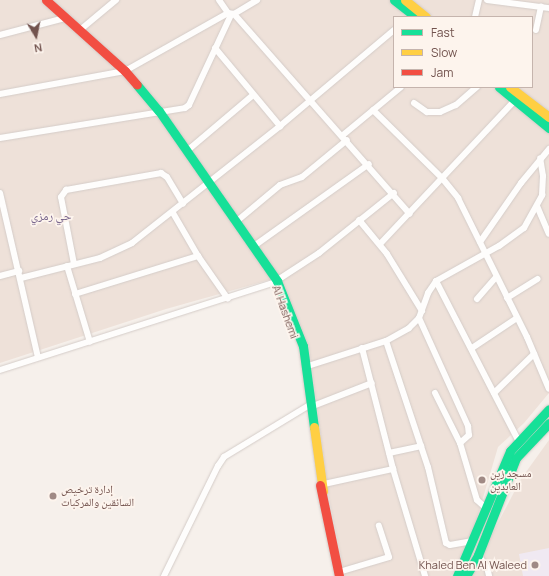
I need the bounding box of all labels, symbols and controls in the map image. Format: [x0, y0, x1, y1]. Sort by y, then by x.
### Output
north arrow [16, 16, 56, 56]
legend [393, 16, 533, 88]
text: Fast [431, 24, 455, 41]
text: N [33, 40, 43, 56]
text: Slow [431, 44, 457, 61]
text: Jam [431, 64, 453, 81]
district label: حي رمزي [31, 209, 71, 223]
street label: Al Hashemi [269, 284, 301, 340]
place label: مسجد زين العابدين [490, 467, 532, 493]
marker: مسجد زين العابدين [477, 475, 487, 485]
place label: إدارة ترخيص السائقين والمركبات [61, 483, 134, 509]
marker: إدارة ترخيص السائقين والمركبات [48, 491, 58, 501]
place label: Khaled Ben Al Waleed [419, 558, 527, 572]
marker: Khaled Ben Al Waleed [530, 560, 540, 570]

